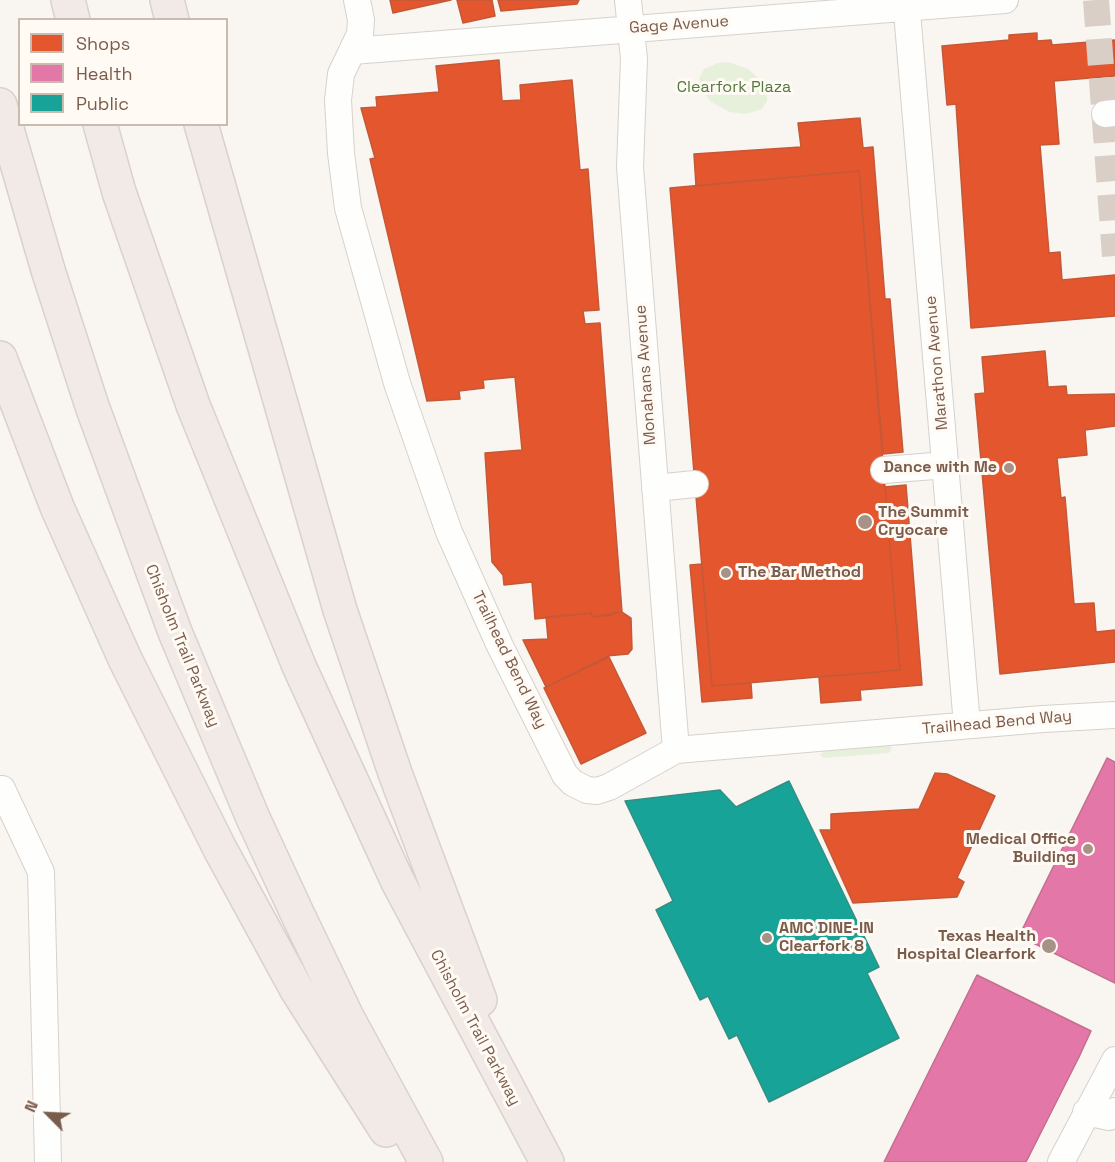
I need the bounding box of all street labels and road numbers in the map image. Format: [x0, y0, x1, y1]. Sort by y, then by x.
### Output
street label: Gage Avenue [628, 12, 730, 38]
street label: Marathon Avenue [922, 295, 952, 431]
street label: Monahans Avenue [632, 304, 660, 446]
street label: Chisholm Trail Parkway [141, 562, 223, 730]
street label: Trailhead Bend Way [467, 588, 551, 732]
street label: Trailhead Bend Way [921, 707, 1073, 739]
street label: Chisholm Trail Parkway [426, 947, 524, 1109]

